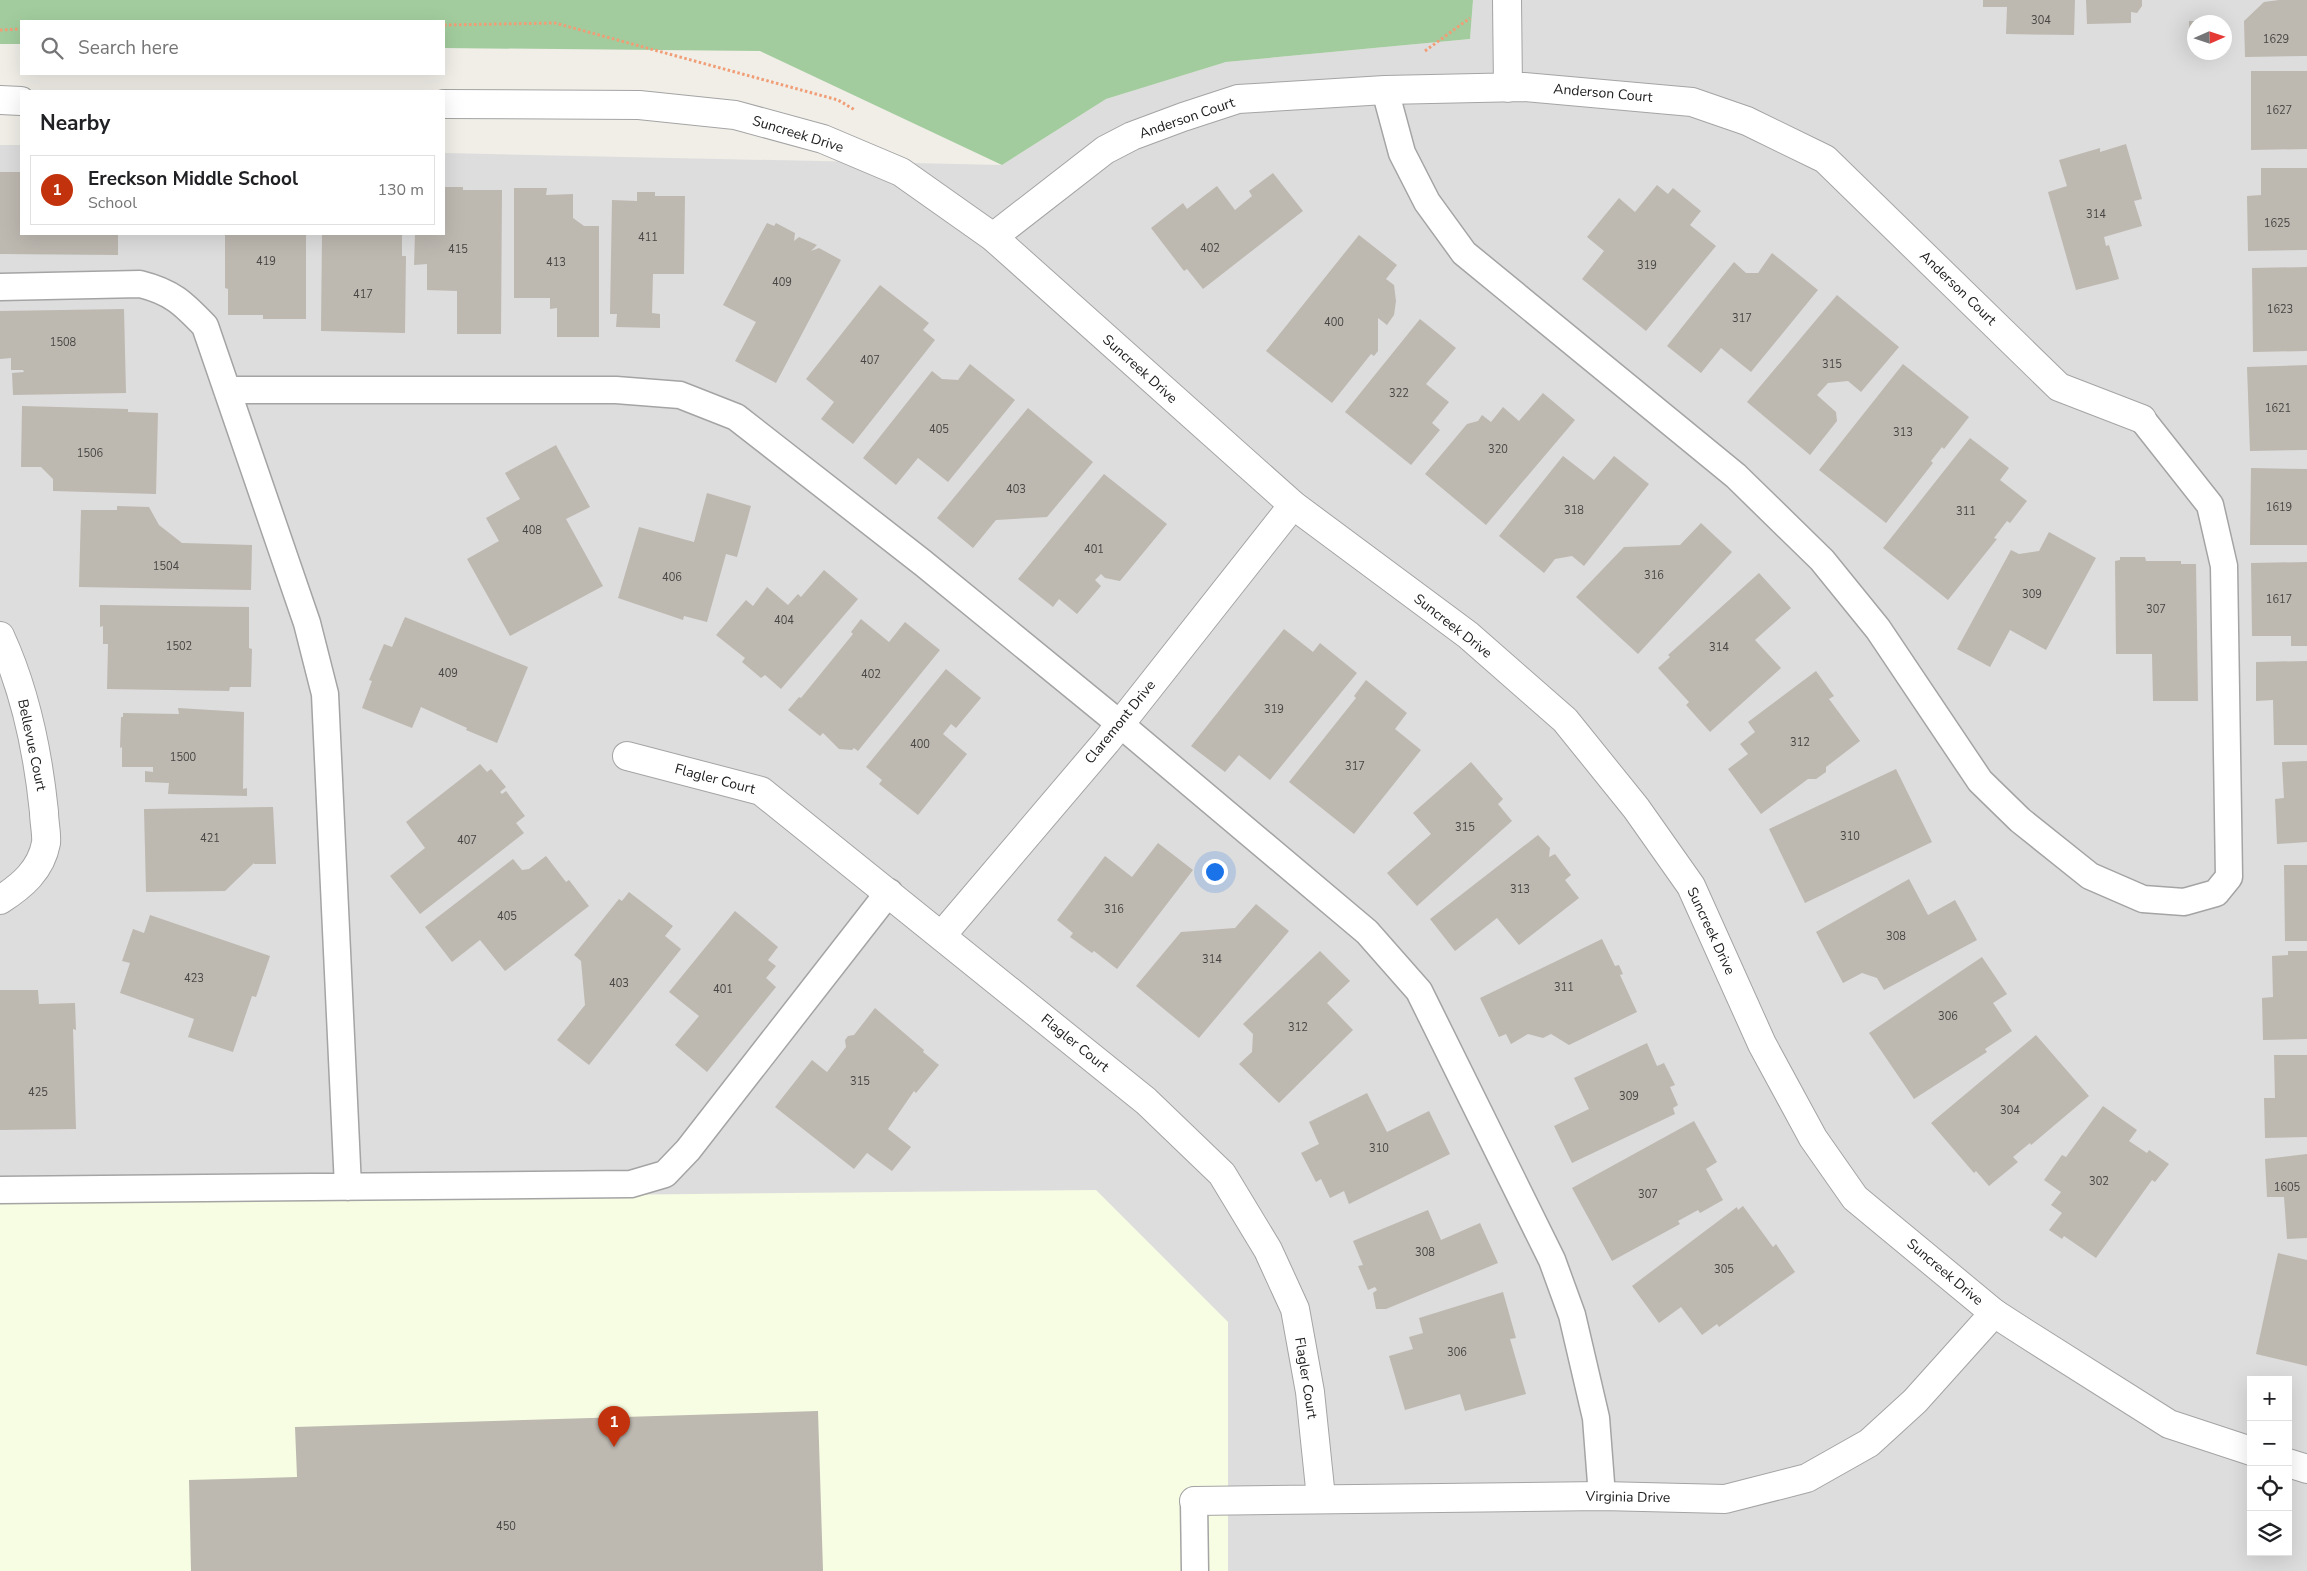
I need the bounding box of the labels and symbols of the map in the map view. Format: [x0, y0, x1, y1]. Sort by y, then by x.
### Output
house number: 304 [2031, 13, 2051, 28]
north arrow [2187, 15, 2232, 60]
house number: 1629 [2263, 32, 2289, 47]
street label: Anderson Court [1553, 79, 1654, 107]
street label: Anderson Court [1137, 93, 1237, 143]
house number: 1627 [2266, 103, 2292, 118]
street label: Suncreek Drive [750, 111, 846, 157]
house number: 314 [2086, 207, 2106, 222]
house number: 1625 [2264, 216, 2291, 231]
house number: 411 [638, 230, 658, 245]
house number: 402 [1200, 241, 1220, 256]
house number: 415 [448, 242, 468, 257]
street label: Anderson Court [1916, 247, 2001, 330]
house number: 419 [256, 254, 276, 269]
house number: 413 [546, 255, 566, 270]
house number: 319 [1637, 258, 1657, 273]
house number: 409 [772, 275, 792, 290]
house number: 417 [353, 287, 373, 302]
house number: 1623 [2267, 302, 2293, 317]
house number: 317 [1732, 311, 1752, 326]
house number: 400 [1324, 315, 1344, 330]
street label: Suncreek Drive [1099, 330, 1181, 408]
house number: 1508 [50, 335, 77, 350]
house number: 407 [860, 353, 880, 368]
house number: 315 [1822, 357, 1842, 372]
house number: 322 [1389, 386, 1409, 401]
house number: 1621 [2265, 401, 2291, 416]
house number: 405 [929, 422, 949, 437]
house number: 313 [1893, 425, 1913, 440]
house number: 320 [1488, 442, 1508, 457]
house number: 1506 [77, 446, 104, 461]
house number: 403 [1006, 482, 1026, 497]
house number: 1619 [2266, 500, 2292, 515]
house number: 318 [1564, 503, 1584, 518]
house number: 311 [1956, 504, 1976, 519]
house number: 408 [522, 523, 542, 538]
house number: 401 [1084, 542, 1104, 557]
house number: 1504 [153, 559, 180, 574]
house number: 316 [1644, 568, 1664, 583]
house number: 406 [662, 570, 682, 585]
house number: 309 [2022, 587, 2042, 602]
street label: Suncreek Drive [1410, 589, 1496, 663]
house number: 1617 [2266, 592, 2292, 607]
house number: 307 [2146, 602, 2166, 617]
house number: 404 [774, 613, 794, 628]
house number: 1502 [166, 639, 192, 654]
house number: 314 [1709, 640, 1729, 655]
house number: 409 [438, 666, 458, 681]
house number: 402 [861, 667, 881, 682]
street label: Claremont Drive [1080, 676, 1160, 768]
street label: Bellevue Court [13, 697, 51, 793]
house number: 319 [1264, 702, 1284, 717]
house number: 312 [1790, 735, 1810, 750]
house number: 400 [910, 737, 930, 752]
house number: 1500 [170, 750, 197, 765]
street label: Flagler Court [673, 759, 757, 799]
house number: 317 [1345, 759, 1365, 774]
house number: 315 [1455, 820, 1475, 835]
house number: 310 [1840, 829, 1860, 844]
house number: 421 [200, 831, 220, 846]
house number: 407 [457, 833, 477, 848]
your location [1202, 859, 1228, 885]
house number: 313 [1510, 882, 1530, 897]
street label: Suncreek Drive [1682, 884, 1740, 978]
house number: 316 [1104, 902, 1124, 917]
house number: 405 [497, 909, 517, 924]
house number: 308 [1886, 929, 1906, 944]
house number: 314 [1202, 952, 1222, 967]
house number: 423 [184, 971, 204, 986]
house number: 403 [609, 976, 629, 991]
house number: 311 [1554, 980, 1574, 995]
house number: 401 [713, 982, 733, 997]
house number: 306 [1938, 1009, 1958, 1024]
street label: Flagler Court [1037, 1010, 1113, 1076]
house number: 312 [1288, 1020, 1308, 1035]
house number: 315 [850, 1074, 870, 1089]
house number: 425 [28, 1085, 48, 1100]
house number: 309 [1619, 1089, 1639, 1104]
house number: 304 [2000, 1103, 2020, 1118]
house number: 310 [1369, 1141, 1389, 1156]
house number: 302 [2089, 1174, 2109, 1189]
house number: 1605 [2274, 1180, 2301, 1195]
house number: 307 [1638, 1187, 1658, 1202]
street label: Suncreek Drive [1903, 1234, 1987, 1310]
house number: 308 [1415, 1245, 1435, 1260]
house number: 305 [1714, 1262, 1734, 1277]
street label: Flagler Court [1290, 1336, 1322, 1420]
house number: 306 [1447, 1345, 1467, 1360]
pin: 1 [598, 1406, 630, 1447]
street label: Virginia Drive [1584, 1487, 1671, 1507]
house number: 450 [496, 1519, 516, 1534]

